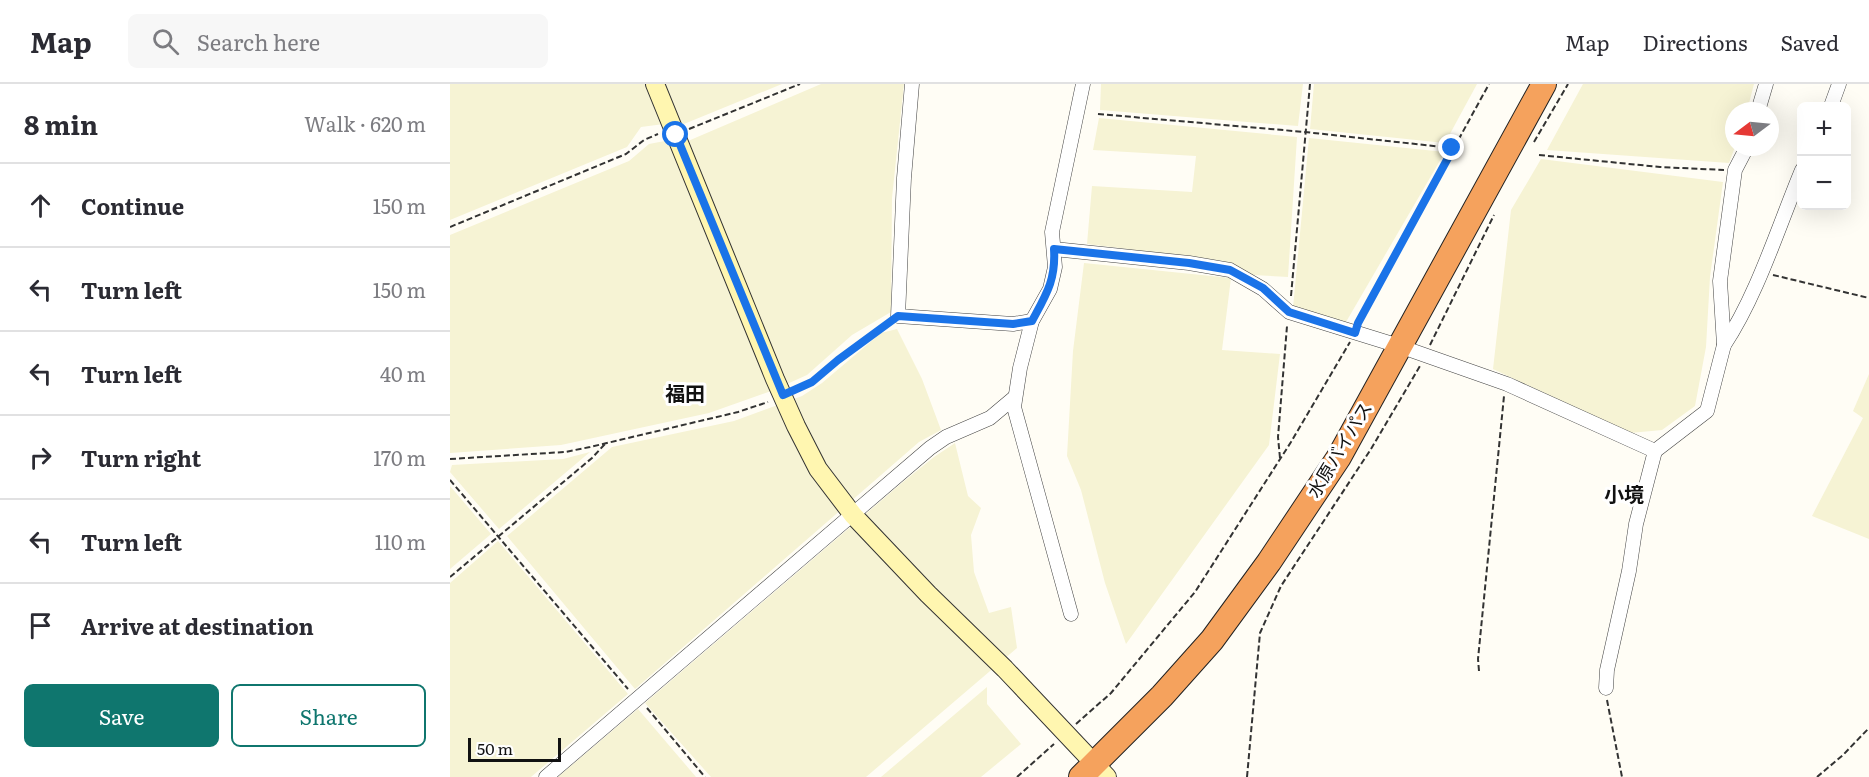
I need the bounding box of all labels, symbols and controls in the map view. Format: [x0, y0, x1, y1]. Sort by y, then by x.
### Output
search box [128, 14, 548, 68]
text: Map [30, 20, 92, 62]
icon: search [149, 25, 182, 58]
text: Search here [197, 25, 320, 58]
text: Map [1565, 26, 1610, 57]
text: Directions [1643, 26, 1748, 57]
text: Saved [1781, 26, 1839, 57]
north arrow [1725, 102, 1779, 156]
map controls [1797, 102, 1851, 210]
button: + [1797, 102, 1851, 156]
text: 8 min [24, 104, 98, 143]
text: Walk · 620 m [304, 108, 426, 138]
route start [662, 121, 688, 147]
route end [1438, 134, 1464, 160]
button: − [1797, 156, 1851, 210]
icon: ahead [24, 189, 57, 222]
text: Continue [81, 189, 184, 222]
text: 150 m [373, 190, 426, 220]
icon: left [24, 273, 57, 306]
text: Turn left [81, 273, 182, 306]
text: 150 m [373, 274, 426, 304]
icon: left [24, 357, 57, 390]
text: Turn left [81, 357, 182, 390]
text: 40 m [380, 358, 426, 388]
district label: 福田 [665, 377, 705, 407]
street label: 水原バイパス [1299, 396, 1378, 502]
icon: right [24, 441, 57, 474]
text: Turn right [81, 441, 201, 474]
text: 170 m [373, 442, 426, 472]
district label: 小境 [1604, 478, 1644, 508]
icon: left [24, 525, 57, 558]
text: Turn left [81, 525, 182, 558]
text: 110 m [375, 526, 426, 556]
icon: arrive [24, 609, 57, 642]
text: Arrive at destination [81, 609, 314, 642]
button: Save [24, 684, 219, 747]
button: Share [231, 684, 426, 747]
scale bar [468, 735, 561, 762]
text: 50 m [477, 736, 513, 760]

